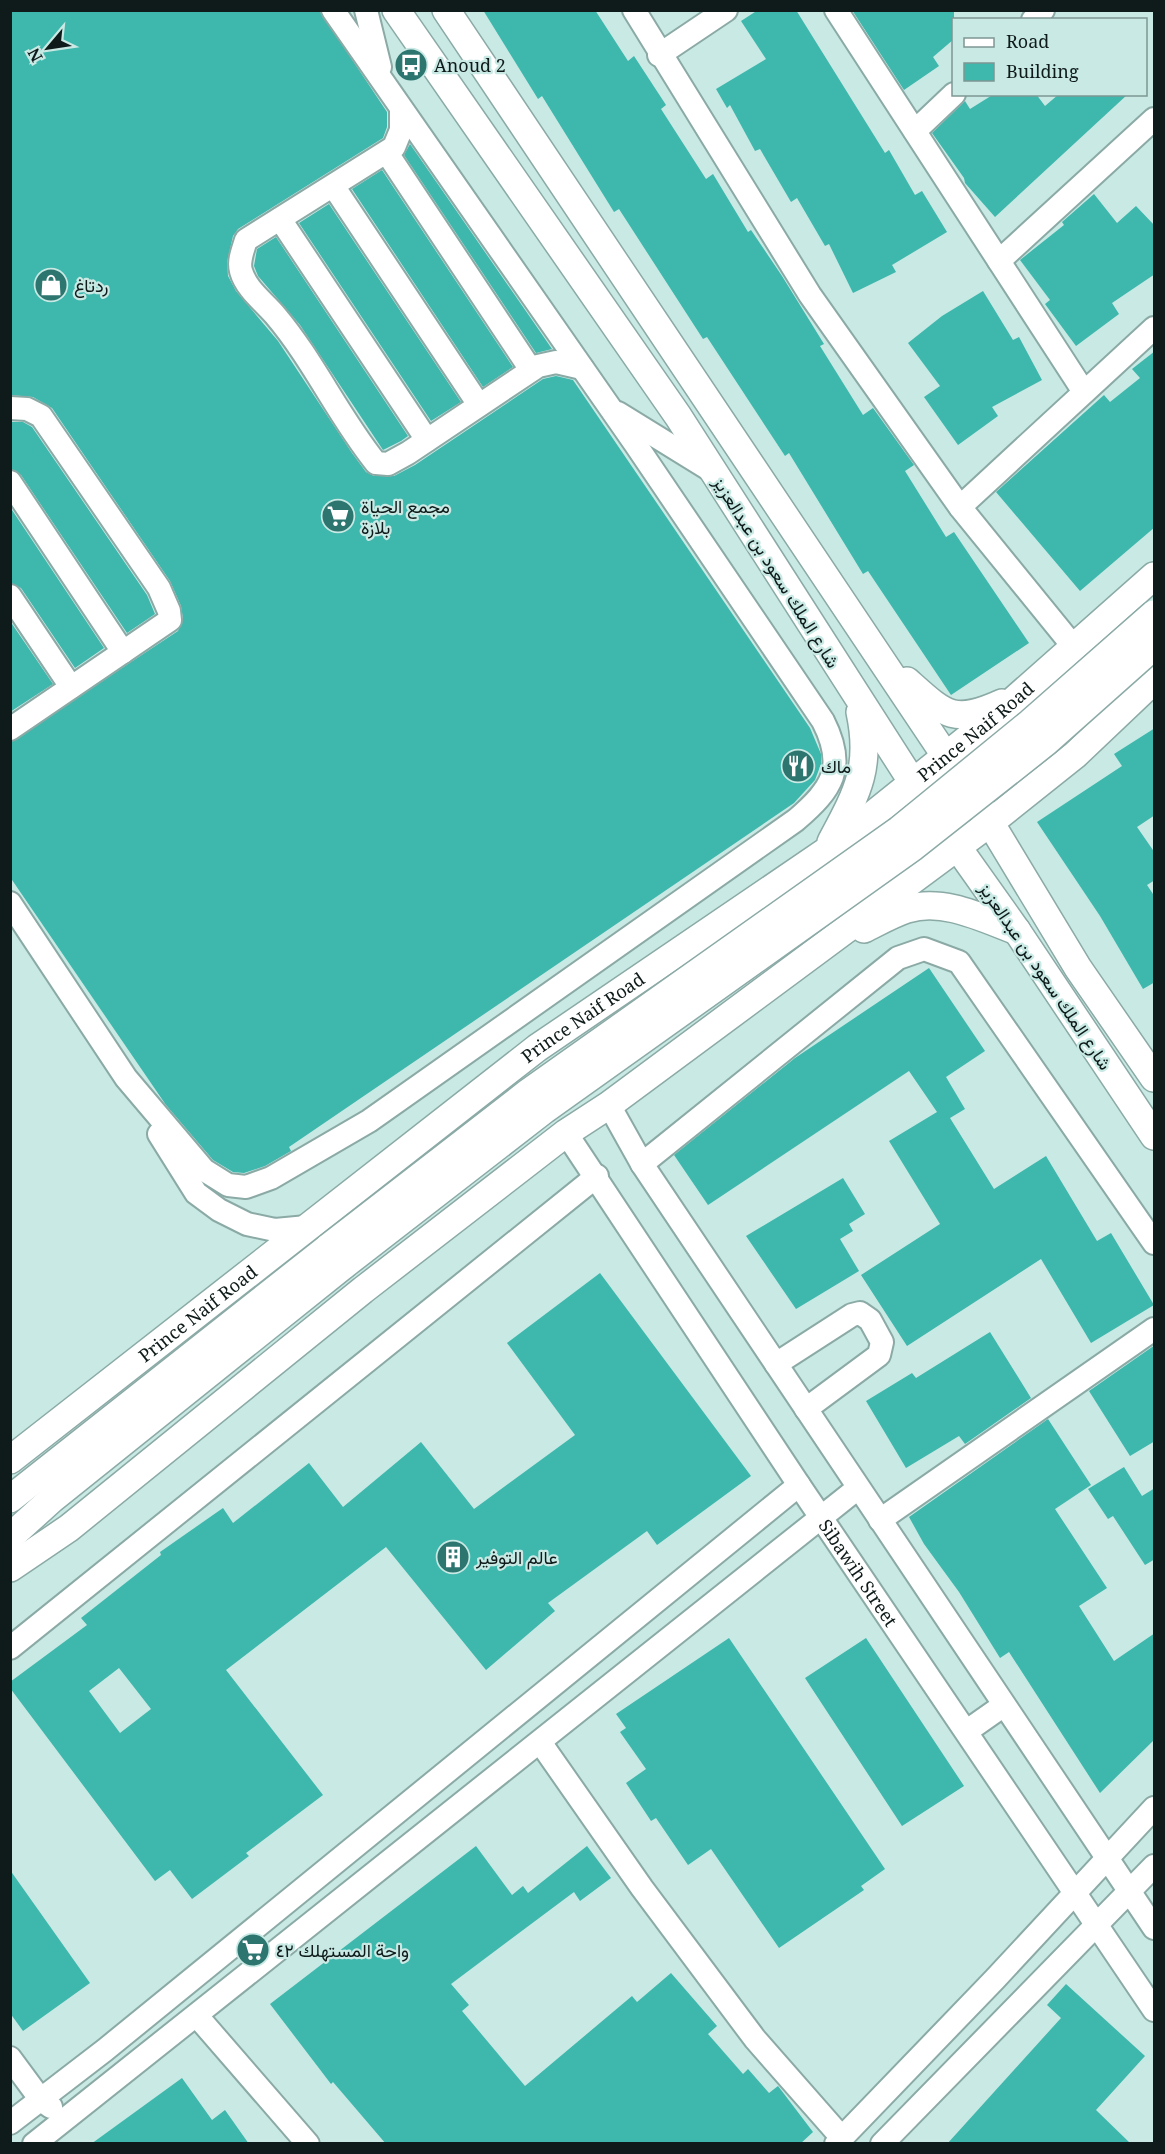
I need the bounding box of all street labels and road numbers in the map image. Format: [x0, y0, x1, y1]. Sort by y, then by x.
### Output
street label: شارع الملك سعود بن عبدالعزيز [707, 471, 846, 673]
street label: Prince Naif Road [912, 676, 1039, 787]
street label: شارع الملك سعود بن عبدالعزيز [973, 877, 1118, 1075]
street label: Prince Naif Road [516, 967, 649, 1068]
street label: Prince Naif Road [133, 1260, 262, 1367]
street label: Sibawih Street [814, 1514, 903, 1631]

